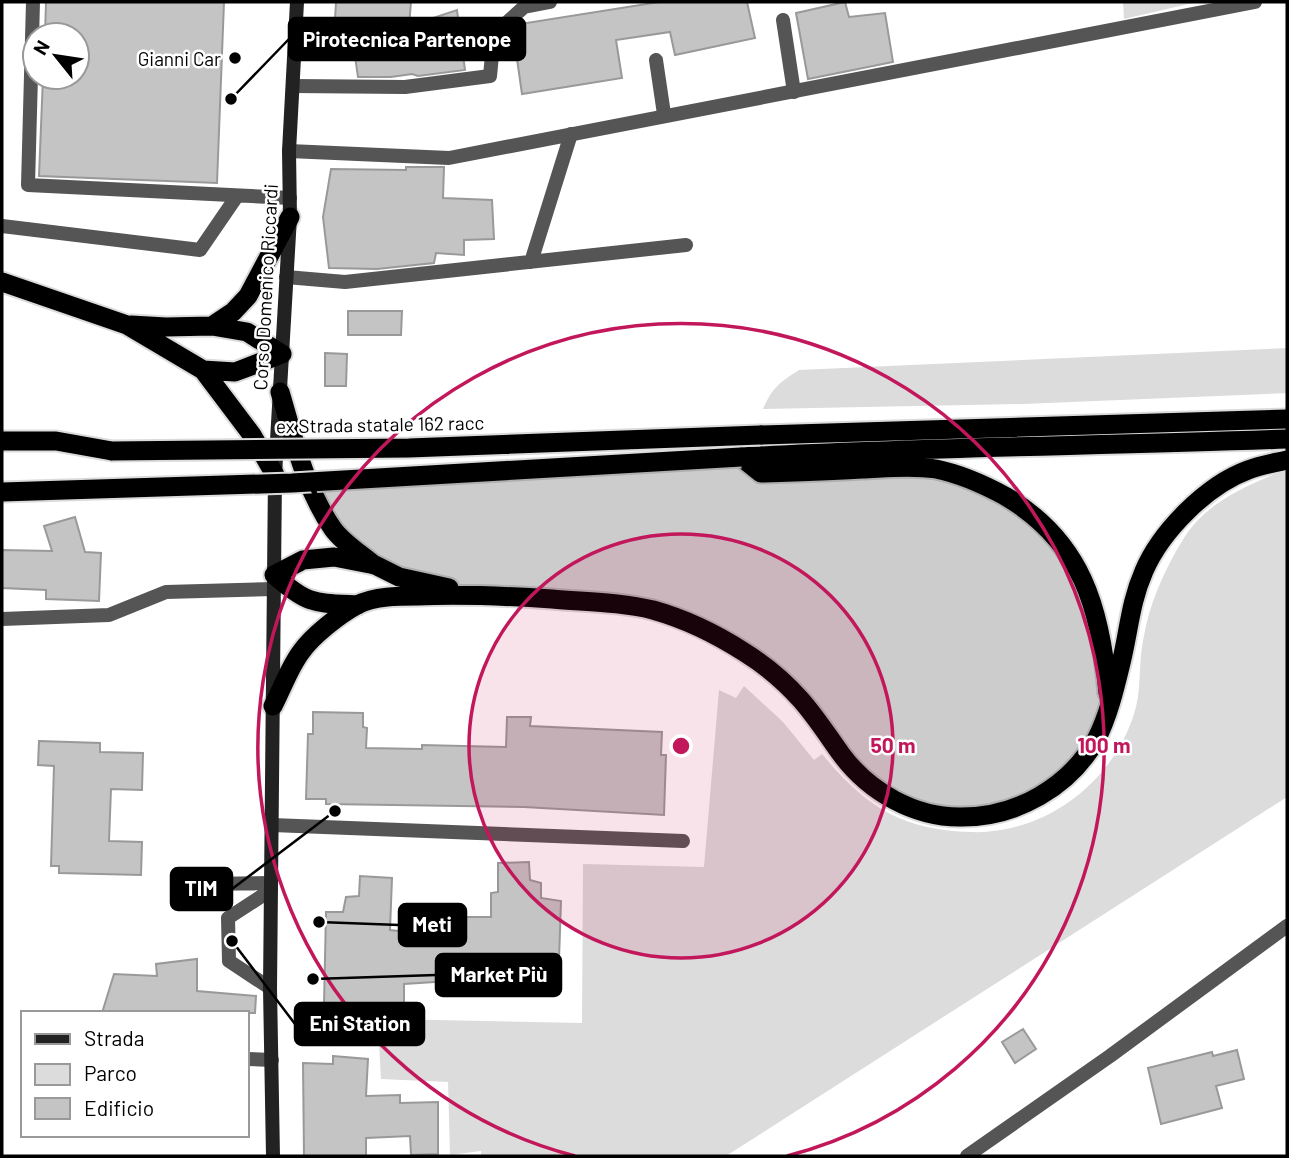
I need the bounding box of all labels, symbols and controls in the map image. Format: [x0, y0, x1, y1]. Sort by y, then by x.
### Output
callout: Pirotecnica Partenope [289, 18, 525, 60]
north arrow [21, 21, 91, 91]
text: Pirotecnica Partenope [303, 26, 511, 51]
text: N [28, 36, 54, 58]
place label: Gianni Car [138, 47, 221, 70]
marker: Gianni Car [227, 50, 243, 66]
street label: Corso Domenico Riccardi [248, 183, 282, 391]
street label: ex Strada statale 162 racc [276, 411, 484, 437]
text: 50 m [870, 732, 916, 757]
text: 100 m [1077, 732, 1131, 757]
centre of rings [669, 734, 693, 758]
callout: TIM [171, 868, 232, 910]
text: TIM [185, 875, 217, 900]
callout: Meti [399, 904, 466, 946]
text: Meti [412, 911, 452, 936]
callout: Market Più [436, 954, 561, 996]
text: Market Più [450, 961, 548, 986]
callout: Eni Station [295, 1003, 424, 1045]
text: Eni Station [309, 1010, 411, 1035]
legend [21, 1011, 248, 1137]
text: Strada [84, 1025, 144, 1050]
text: Parco [84, 1060, 137, 1085]
text: Edificio [84, 1095, 154, 1120]

